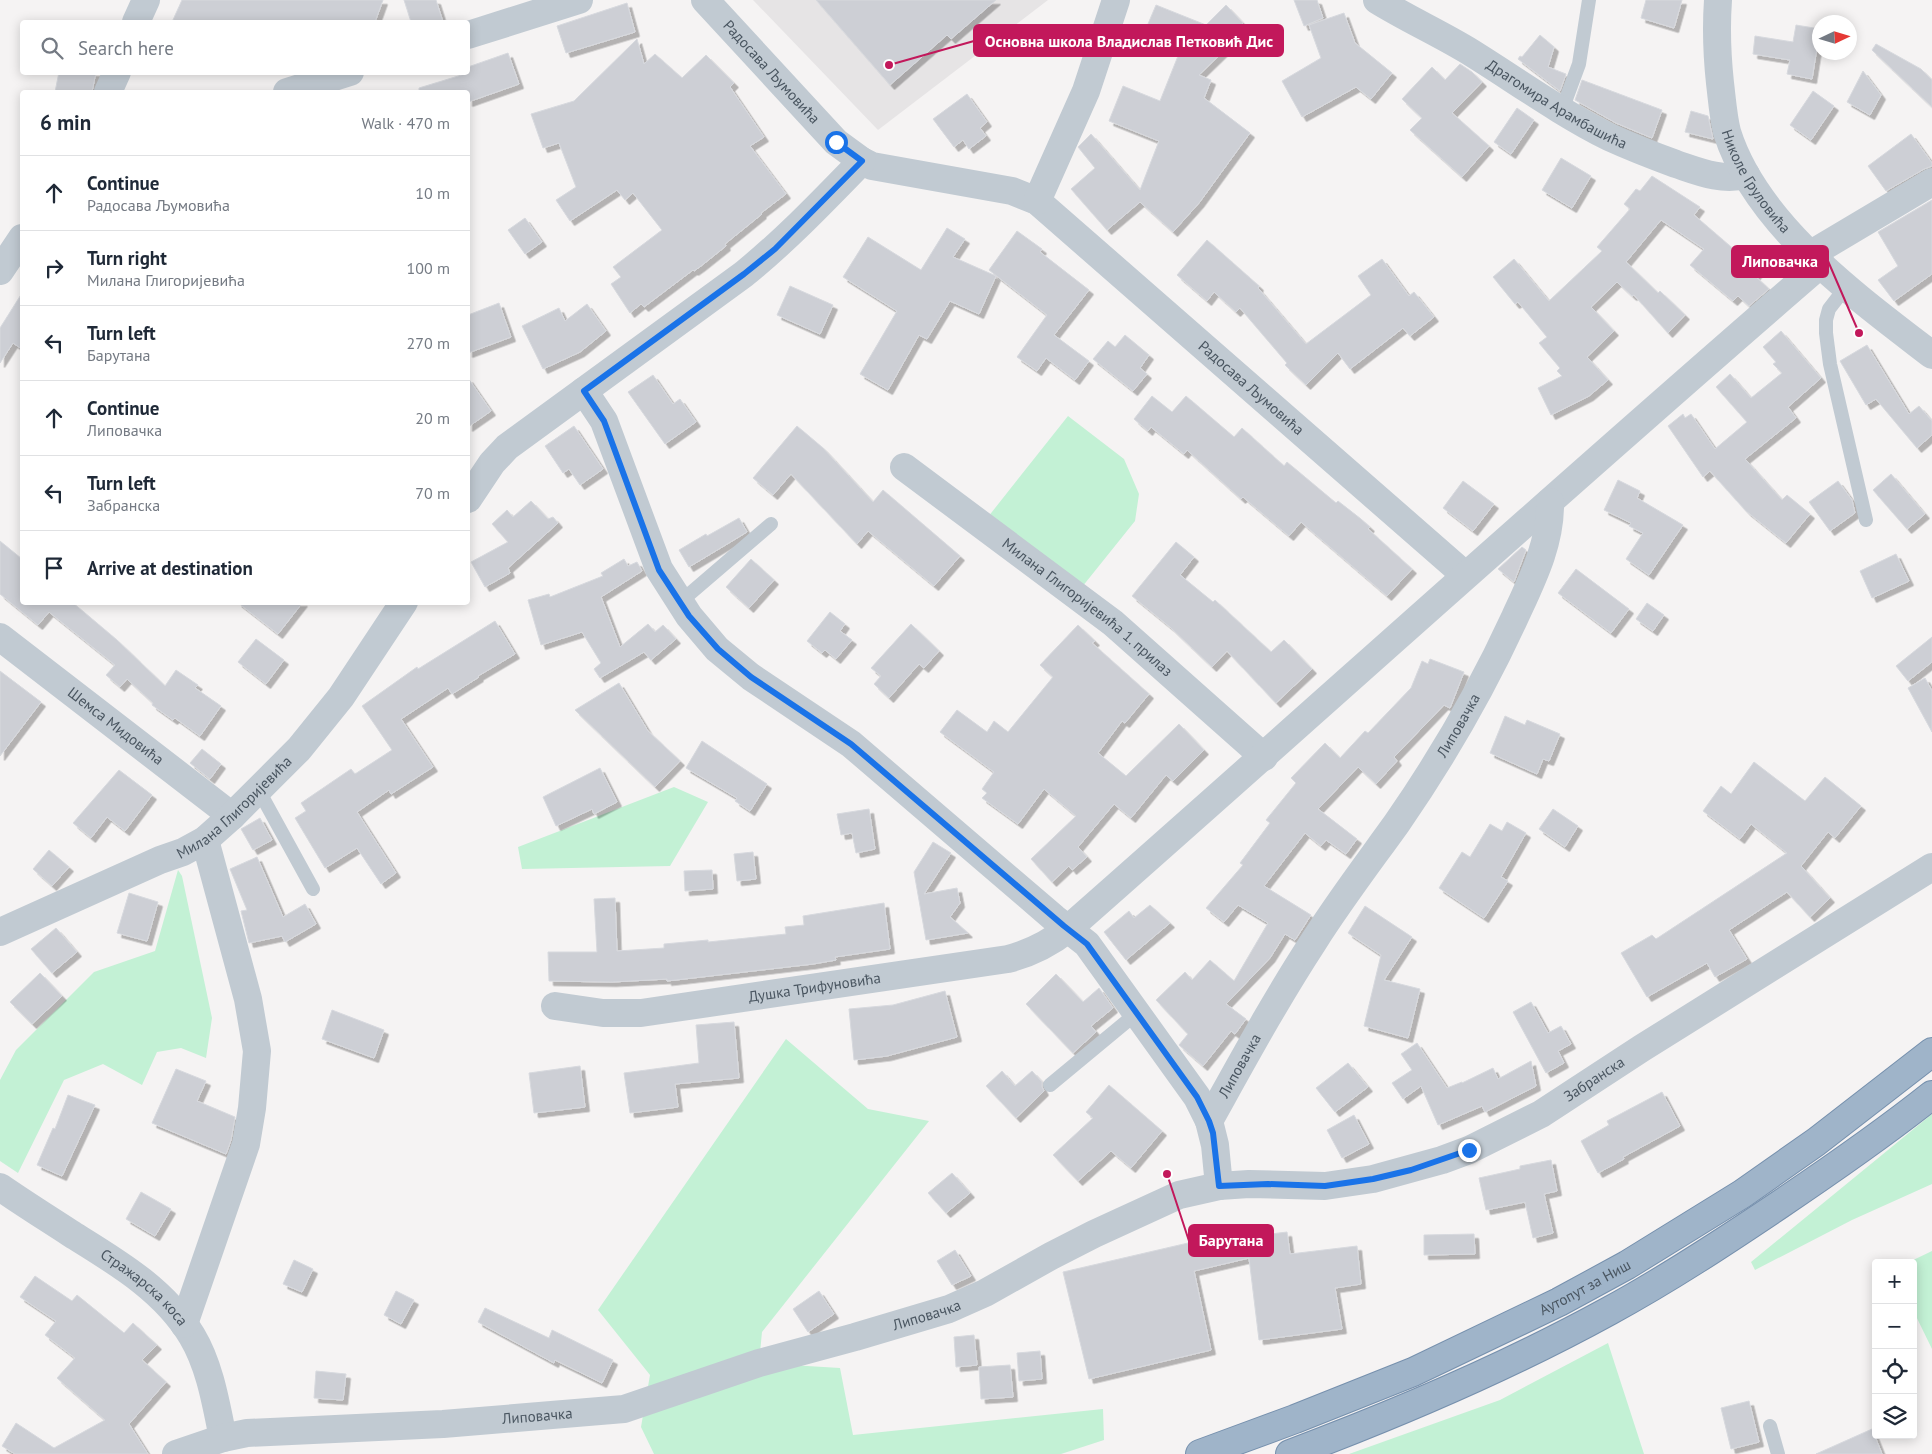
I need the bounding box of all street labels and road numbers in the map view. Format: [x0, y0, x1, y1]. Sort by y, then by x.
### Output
street label: Радосава Љумовића [719, 16, 824, 127]
street label: Драгомира Арамбашића [1483, 55, 1630, 153]
street label: Николе Груловића [1718, 127, 1795, 237]
street label: Радосава Љумовића [1195, 336, 1308, 439]
street label: Милана Глигоријевића 1. прилаз [999, 534, 1177, 680]
street label: Шемса Мидовића [64, 683, 168, 769]
street label: Липовачка [1432, 690, 1484, 761]
street label: Милана Глигоријевића [173, 752, 296, 863]
street label: Душка Трифуновића [747, 968, 882, 1006]
street label: Липовачка [1213, 1030, 1265, 1102]
street label: Забранска [1560, 1052, 1628, 1106]
street label: Стражарска коса [97, 1244, 192, 1329]
street label: Аутопут за Ниш [1536, 1255, 1634, 1319]
street label: Липовачка [889, 1295, 964, 1335]
street label: Липовачка [500, 1403, 573, 1428]

